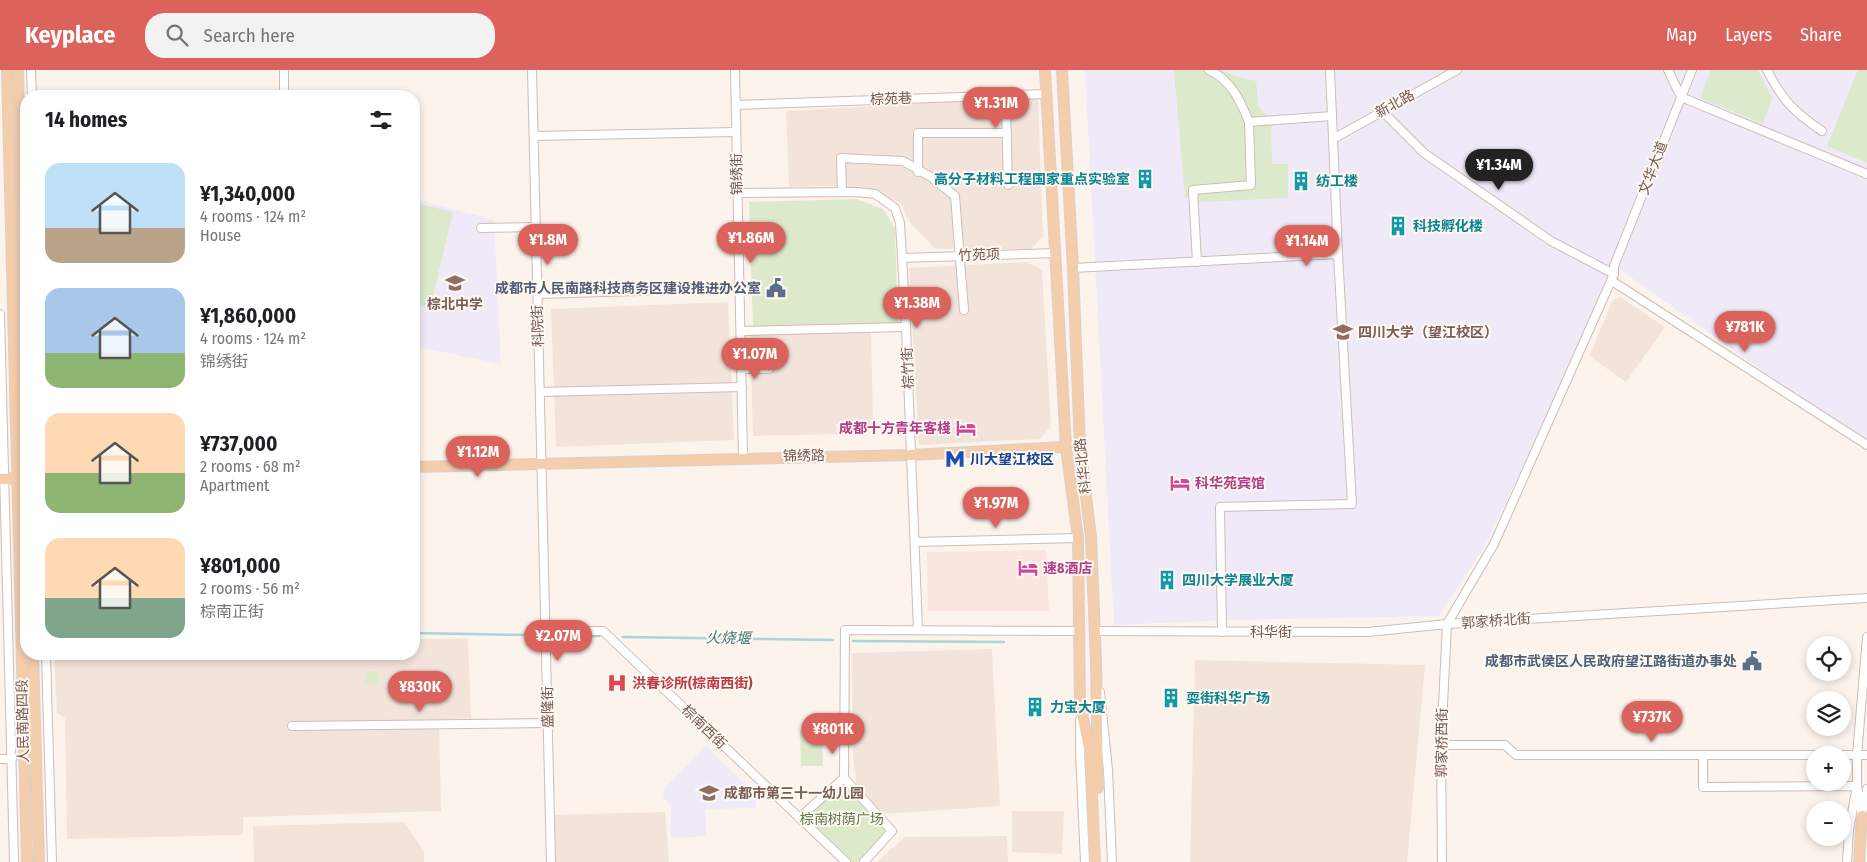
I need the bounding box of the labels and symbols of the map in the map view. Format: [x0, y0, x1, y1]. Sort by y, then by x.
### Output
street label: 新北路 [1373, 86, 1417, 122]
pin: ¥1.31M [955, 87, 1037, 129]
street label: 棕苑巷 [870, 90, 912, 108]
street label: 文华大道 [1635, 139, 1671, 197]
pin: ¥1.34M [1458, 148, 1540, 191]
street label: 锦绣街 [728, 153, 746, 195]
building icon: 高分子材料工程国家重点实验室 [1134, 168, 1156, 190]
building icon: 纺工楼 [1290, 170, 1312, 192]
place label: 高分子材料工程国家重点实验室 [934, 171, 1130, 188]
place label: 纺工楼 [1316, 173, 1358, 190]
building icon: 科技孵化楼 [1387, 215, 1409, 237]
place label: 科技孵化楼 [1413, 218, 1483, 235]
pin: ¥1.86M [710, 222, 792, 264]
pin: ¥1.8M [513, 224, 583, 266]
pin: ¥1.14M [1266, 224, 1348, 267]
street label: 竹苑项 [958, 246, 1000, 264]
school or university icon: 棕北中学 [444, 272, 466, 294]
public building icon: 成都市人民南路科技商务区建设推进办公室 [765, 277, 787, 299]
place label: 成都市人民南路科技商务区建设推进办公室 [495, 280, 761, 297]
pin: ¥1.38M [876, 286, 958, 329]
place label: 棕北中学 [427, 296, 483, 313]
street label: 科院街 [529, 305, 547, 347]
pin: ¥781K [1710, 310, 1780, 353]
school or university icon: 四川大学（望江校区） [1332, 321, 1354, 343]
place label: 四川大学（望江校区） [1358, 324, 1498, 341]
pin: ¥1.07M [714, 338, 796, 380]
street label: 棕竹街 [899, 347, 917, 389]
hotel icon: 成都十方青年客棧 [955, 417, 977, 439]
place label: 成都十方青年客棧 [839, 420, 951, 437]
pin: ¥1.12M [437, 436, 519, 478]
street label: 科华北路 [1072, 437, 1094, 495]
street label: 锦绣路 [783, 447, 825, 465]
metro station icon: 川大望江校区 [944, 448, 966, 470]
place label: 川大望江校区 [970, 451, 1054, 468]
hotel icon: 科华苑宾馆 [1169, 472, 1191, 494]
place label: 科华苑宾馆 [1195, 475, 1265, 492]
pin: ¥1.97M [955, 486, 1037, 529]
hotel icon: 速8酒店 [1017, 557, 1039, 579]
place label: 速8酒店 [1043, 560, 1092, 577]
building icon: 四川大学展业大厦 [1156, 569, 1178, 591]
place label: 四川大学展业大厦 [1182, 572, 1294, 589]
street label: 郭家桥北街 [1460, 610, 1532, 632]
pin: ¥2.07M [517, 620, 599, 662]
street label: 科华街 [1250, 624, 1292, 641]
water label: 火烧堰 [705, 629, 754, 647]
public building icon: 成都市武侯区人民政府望江路街道办事处 [1741, 650, 1763, 672]
place label: 成都市武侯区人民政府望江路街道办事处 [1485, 653, 1737, 670]
pin: ¥830K [385, 670, 455, 713]
hospital icon: 洪春诊所(棕南西街) [606, 672, 628, 694]
place label: 洪春诊所(棕南西街) [632, 675, 752, 692]
street label: 人民南路四段 [14, 679, 32, 763]
street label: 盛隆街 [539, 686, 557, 728]
building icon: 耍街科华广场 [1160, 687, 1182, 709]
place label: 耍街科华广场 [1186, 690, 1270, 707]
building icon: 力宝大厦 [1024, 696, 1046, 718]
place label: 力宝大厦 [1050, 699, 1106, 716]
pin: ¥737K [1617, 700, 1687, 743]
street label: 棕南西街 [678, 701, 730, 753]
street label: 郭家桥西街 [1433, 708, 1451, 778]
pin: ¥801K [798, 712, 868, 755]
school or university icon: 成都市第三十一幼儿园 [698, 782, 720, 804]
place label: 成都市第三十一幼儿园 [724, 785, 864, 802]
park label: 棕南树荫广场 [800, 811, 884, 828]

